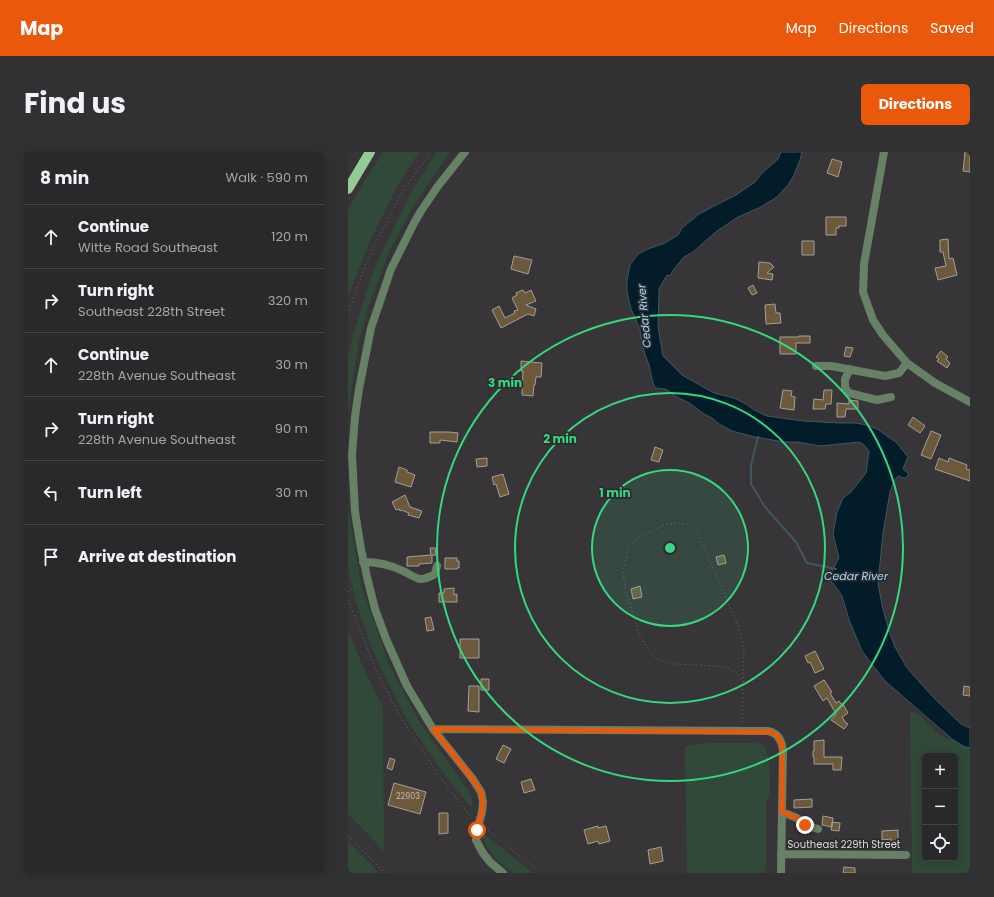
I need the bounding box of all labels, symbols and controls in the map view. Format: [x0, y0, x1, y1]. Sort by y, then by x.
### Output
text: Map [20, 15, 63, 42]
text: Map [786, 18, 817, 38]
text: Directions [839, 18, 908, 38]
text: Saved [930, 18, 974, 38]
text: Find us [24, 84, 126, 123]
button: Directions [861, 84, 970, 125]
text: 8 min [40, 166, 89, 190]
text: Walk · 590 m [226, 168, 308, 187]
text: Continue [78, 216, 149, 237]
icon: ahead [40, 226, 62, 248]
text: 120 m [271, 227, 308, 246]
text: Witte Road Southeast [78, 238, 218, 257]
text: Turn right [78, 280, 154, 301]
water label: Cedar River [633, 283, 655, 349]
icon: right [40, 290, 62, 312]
text: 320 m [268, 291, 308, 310]
text: Southeast 228th Street [78, 302, 225, 321]
text: Continue [78, 344, 149, 365]
icon: ahead [40, 354, 62, 376]
text: 30 m [275, 355, 308, 374]
text: 228th Avenue Southeast [78, 366, 236, 385]
text: 3 min [488, 374, 522, 391]
text: Turn right [78, 408, 154, 429]
icon: right [40, 418, 62, 440]
text: 90 m [275, 419, 308, 438]
text: 228th Avenue Southeast [78, 430, 236, 449]
text: 2 min [543, 430, 577, 447]
icon: left [40, 482, 62, 504]
text: Turn left [78, 482, 142, 503]
text: 30 m [275, 483, 308, 502]
text: 1 min [599, 484, 631, 501]
centre of rings [663, 541, 677, 555]
icon: arrive [40, 546, 62, 568]
text: Arrive at destination [78, 546, 236, 567]
water label: Cedar River [824, 568, 889, 584]
map controls [922, 753, 958, 861]
button: + [922, 753, 958, 789]
button: − [922, 789, 958, 825]
house number: 22903 [396, 791, 420, 802]
route end [796, 816, 814, 834]
route start [468, 821, 486, 839]
button: locate [922, 825, 958, 861]
street label: Southeast 229th Street [788, 837, 901, 852]

